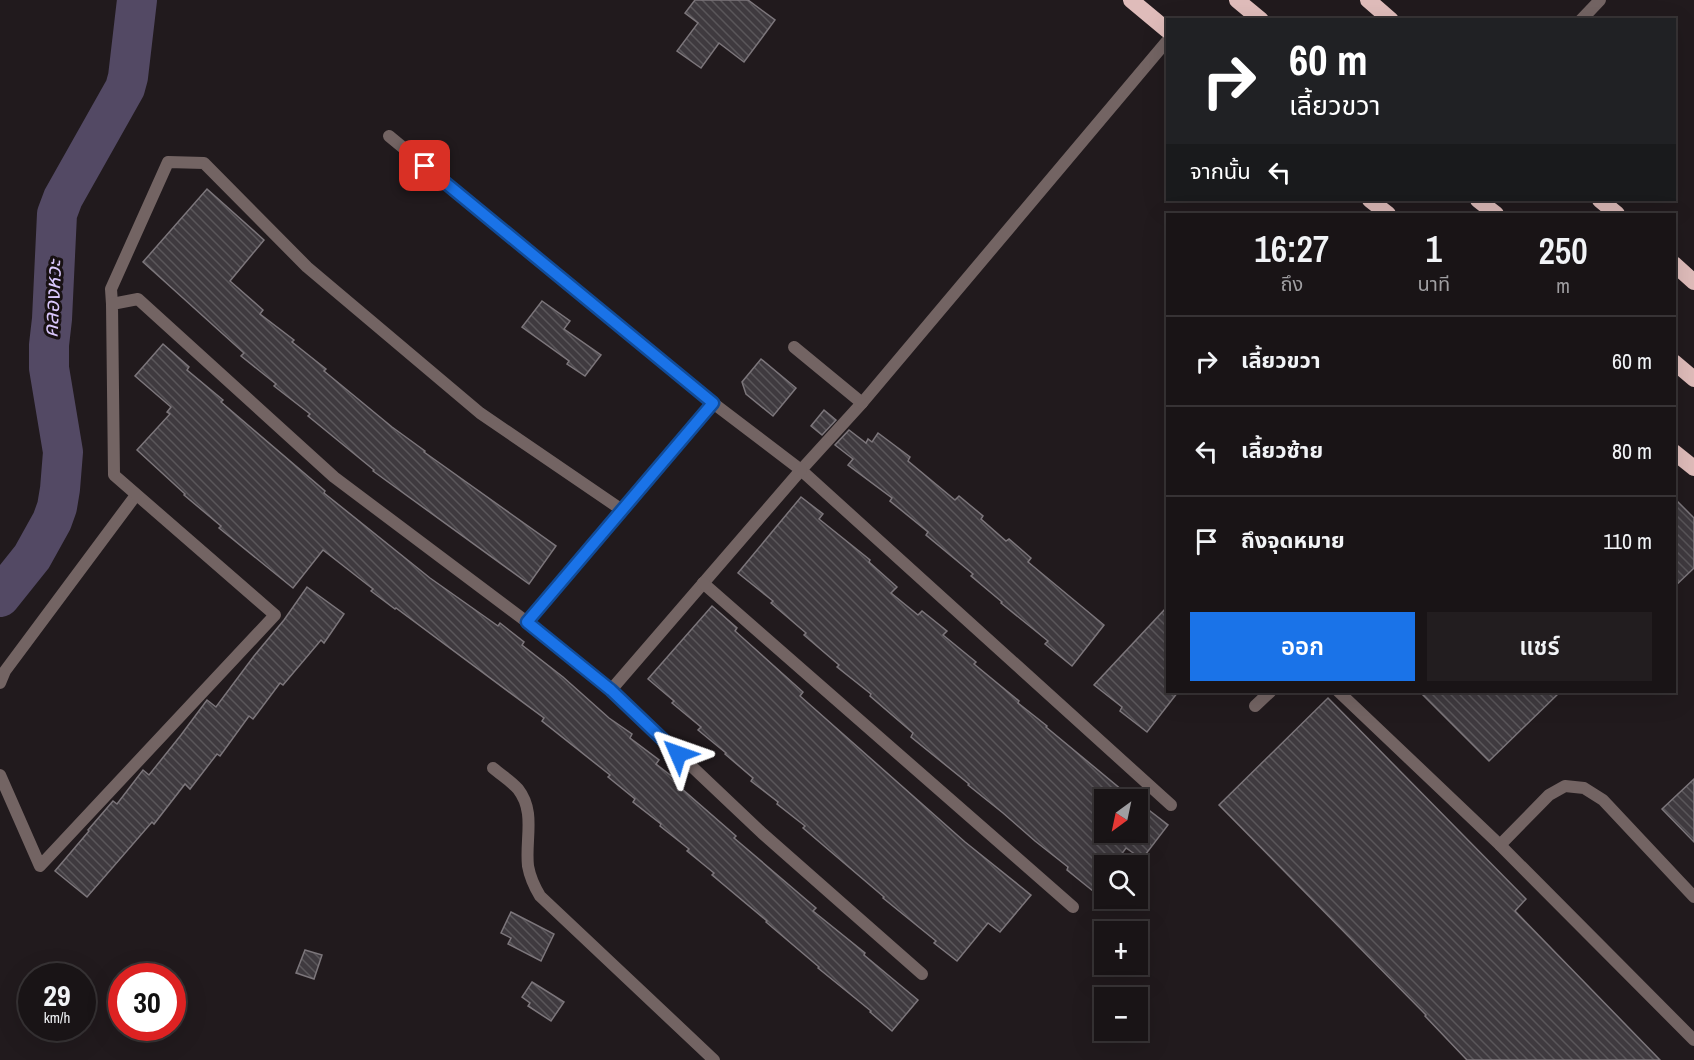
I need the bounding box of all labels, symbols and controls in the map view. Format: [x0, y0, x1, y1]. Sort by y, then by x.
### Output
text: 60 m [1289, 32, 1368, 88]
icon: right [1190, 42, 1268, 120]
text: เลี้ยวขวา [1289, 87, 1380, 123]
pin [399, 140, 450, 191]
icon: arrive [408, 149, 441, 182]
text: จากนั้น [1190, 156, 1251, 186]
icon: left [1263, 156, 1296, 189]
text: 16:27 [1254, 225, 1329, 273]
text: 1 [1426, 225, 1442, 273]
text: 250 [1538, 227, 1588, 275]
water label: คลองหวะ [35, 257, 69, 339]
text: ถึง [1280, 270, 1303, 297]
text: นาที [1418, 270, 1450, 297]
text: m [1556, 272, 1570, 299]
icon: right [1190, 345, 1223, 378]
text: เลี้ยวขวา [1241, 345, 1321, 375]
text: 60 m [1612, 346, 1652, 376]
icon: left [1190, 435, 1223, 468]
text: เลี้ยวซ้าย [1241, 435, 1323, 465]
text: 80 m [1612, 436, 1652, 466]
icon: arrive [1190, 525, 1223, 558]
text: ถึงจุดหมาย [1241, 525, 1345, 555]
text: 110 m [1603, 526, 1652, 556]
button: ออก [1190, 612, 1415, 681]
button: แชร์ [1427, 612, 1652, 681]
position arrow [646, 722, 710, 786]
north arrow [1094, 789, 1148, 843]
map controls [1094, 789, 1148, 1041]
button: search [1094, 855, 1148, 909]
button: + [1094, 921, 1148, 975]
speed limit sign: 30 [108, 963, 186, 1041]
text: 29 [43, 975, 71, 1015]
button: − [1094, 987, 1148, 1041]
text: km/h [44, 1007, 70, 1028]

